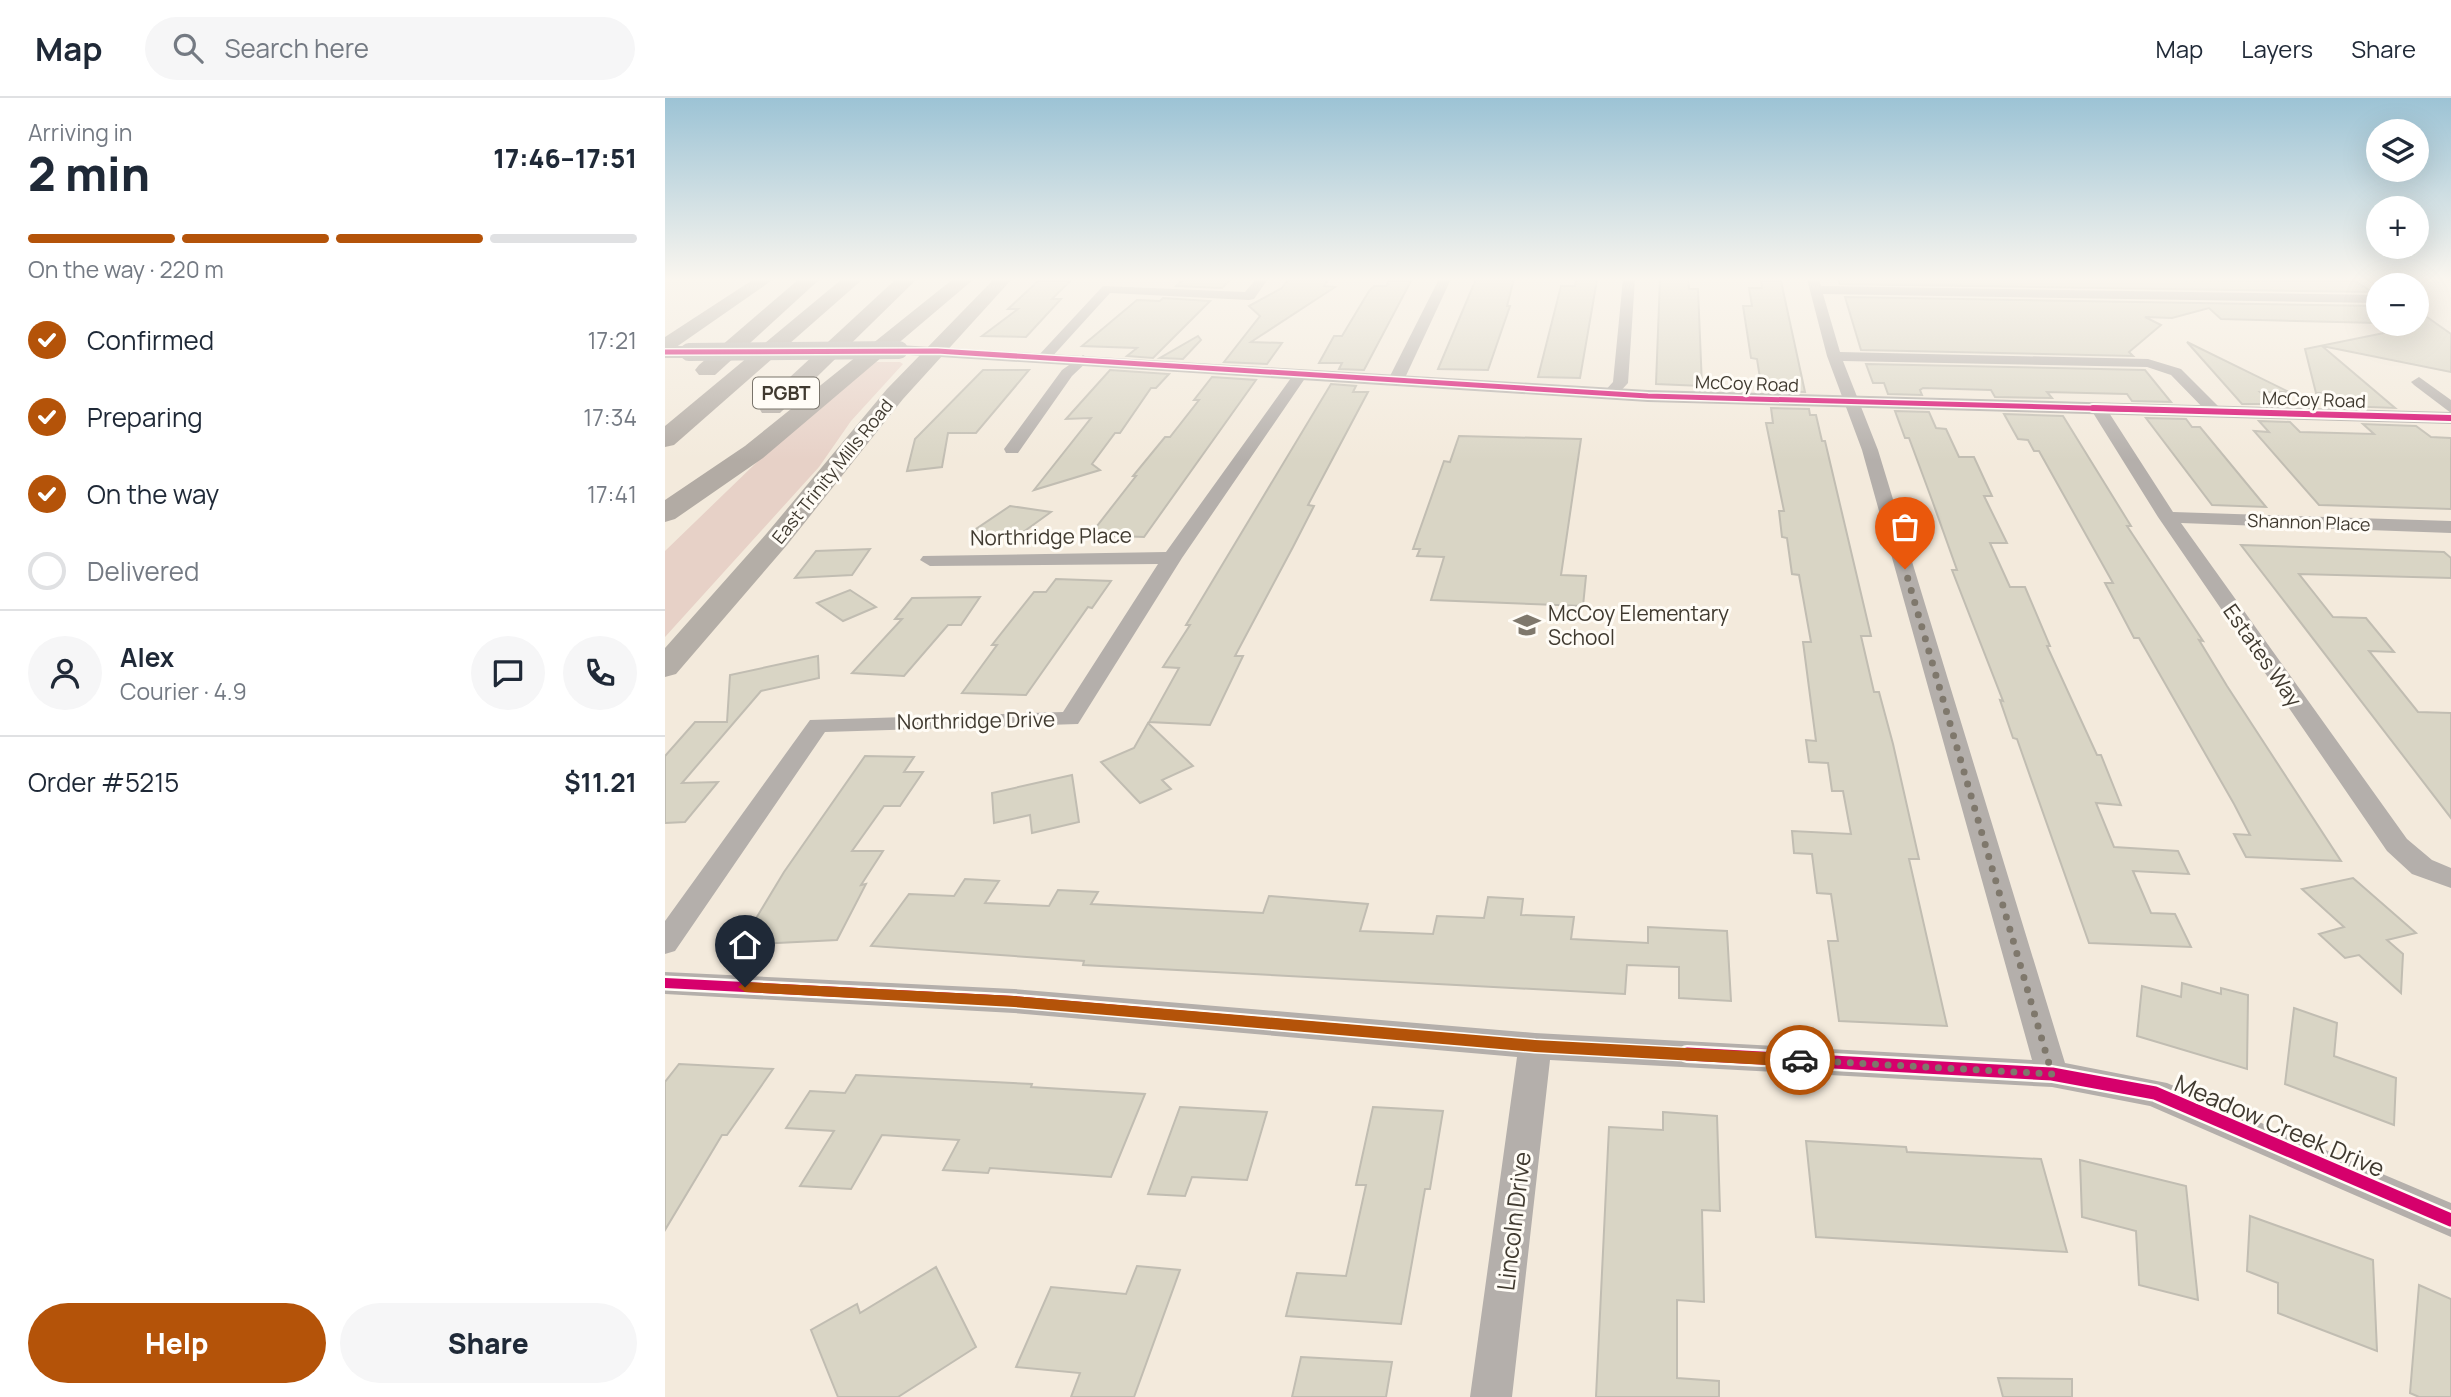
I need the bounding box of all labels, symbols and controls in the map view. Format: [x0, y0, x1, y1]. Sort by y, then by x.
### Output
search box [145, 17, 635, 80]
text: Map [35, 26, 103, 71]
icon: search [169, 29, 207, 67]
text: Search here [225, 30, 369, 66]
text: Map [2156, 32, 2203, 65]
text: Layers [2241, 32, 2313, 65]
text: Share [2351, 32, 2416, 65]
text: Arriving in [28, 116, 133, 148]
map controls [2366, 119, 2429, 336]
button: layers [2366, 119, 2429, 182]
text: 17:46–17:51 [493, 140, 637, 176]
text: 2 min [28, 142, 150, 205]
button: + [2366, 196, 2429, 259]
text: On the way · 220 m [28, 253, 224, 285]
button: − [2366, 273, 2429, 336]
icon: check [28, 321, 66, 359]
text: Confirmed [87, 322, 214, 358]
text: 17:21 [588, 324, 637, 356]
street label: McCoy Road [1695, 369, 1799, 397]
road number: PGBT [753, 378, 819, 408]
street label: McCoy Road [2262, 385, 2366, 413]
street label: East Trinity Mills Road [766, 394, 898, 548]
icon: check [28, 398, 66, 436]
text: Preparing [87, 399, 203, 435]
text: 17:34 [583, 401, 637, 433]
icon: check [28, 475, 66, 513]
text: On the way [87, 476, 219, 512]
text: 17:41 [587, 478, 637, 510]
pin [1875, 497, 1935, 569]
icon: bag [1886, 508, 1924, 546]
street label: Shannon Place [2247, 508, 2371, 536]
street label: Northridge Place [970, 521, 1132, 551]
text: Delivered [87, 553, 199, 589]
street label: Estates Way [2217, 598, 2309, 712]
place label: McCoy Elementary School [1548, 599, 1729, 651]
school or university icon: McCoy Elementary School [1512, 610, 1542, 640]
button: person [28, 636, 102, 710]
button: chat [471, 636, 545, 710]
button: phone [563, 636, 637, 710]
text: Alex [120, 639, 174, 675]
text: Courier · 4.9 [120, 675, 247, 707]
street label: Northridge Drive [897, 705, 1055, 735]
text: Order #5215 [28, 764, 179, 800]
text: $11.21 [564, 764, 637, 800]
pin [715, 915, 775, 987]
icon: home [726, 926, 764, 964]
courier [1765, 1025, 1835, 1095]
icon: car [1781, 1041, 1819, 1079]
street label: Meadow Creek Drive [2170, 1066, 2390, 1184]
street label: Lincoln Drive [1488, 1150, 1538, 1292]
button: Help [28, 1303, 326, 1383]
button: Share [340, 1303, 637, 1383]

